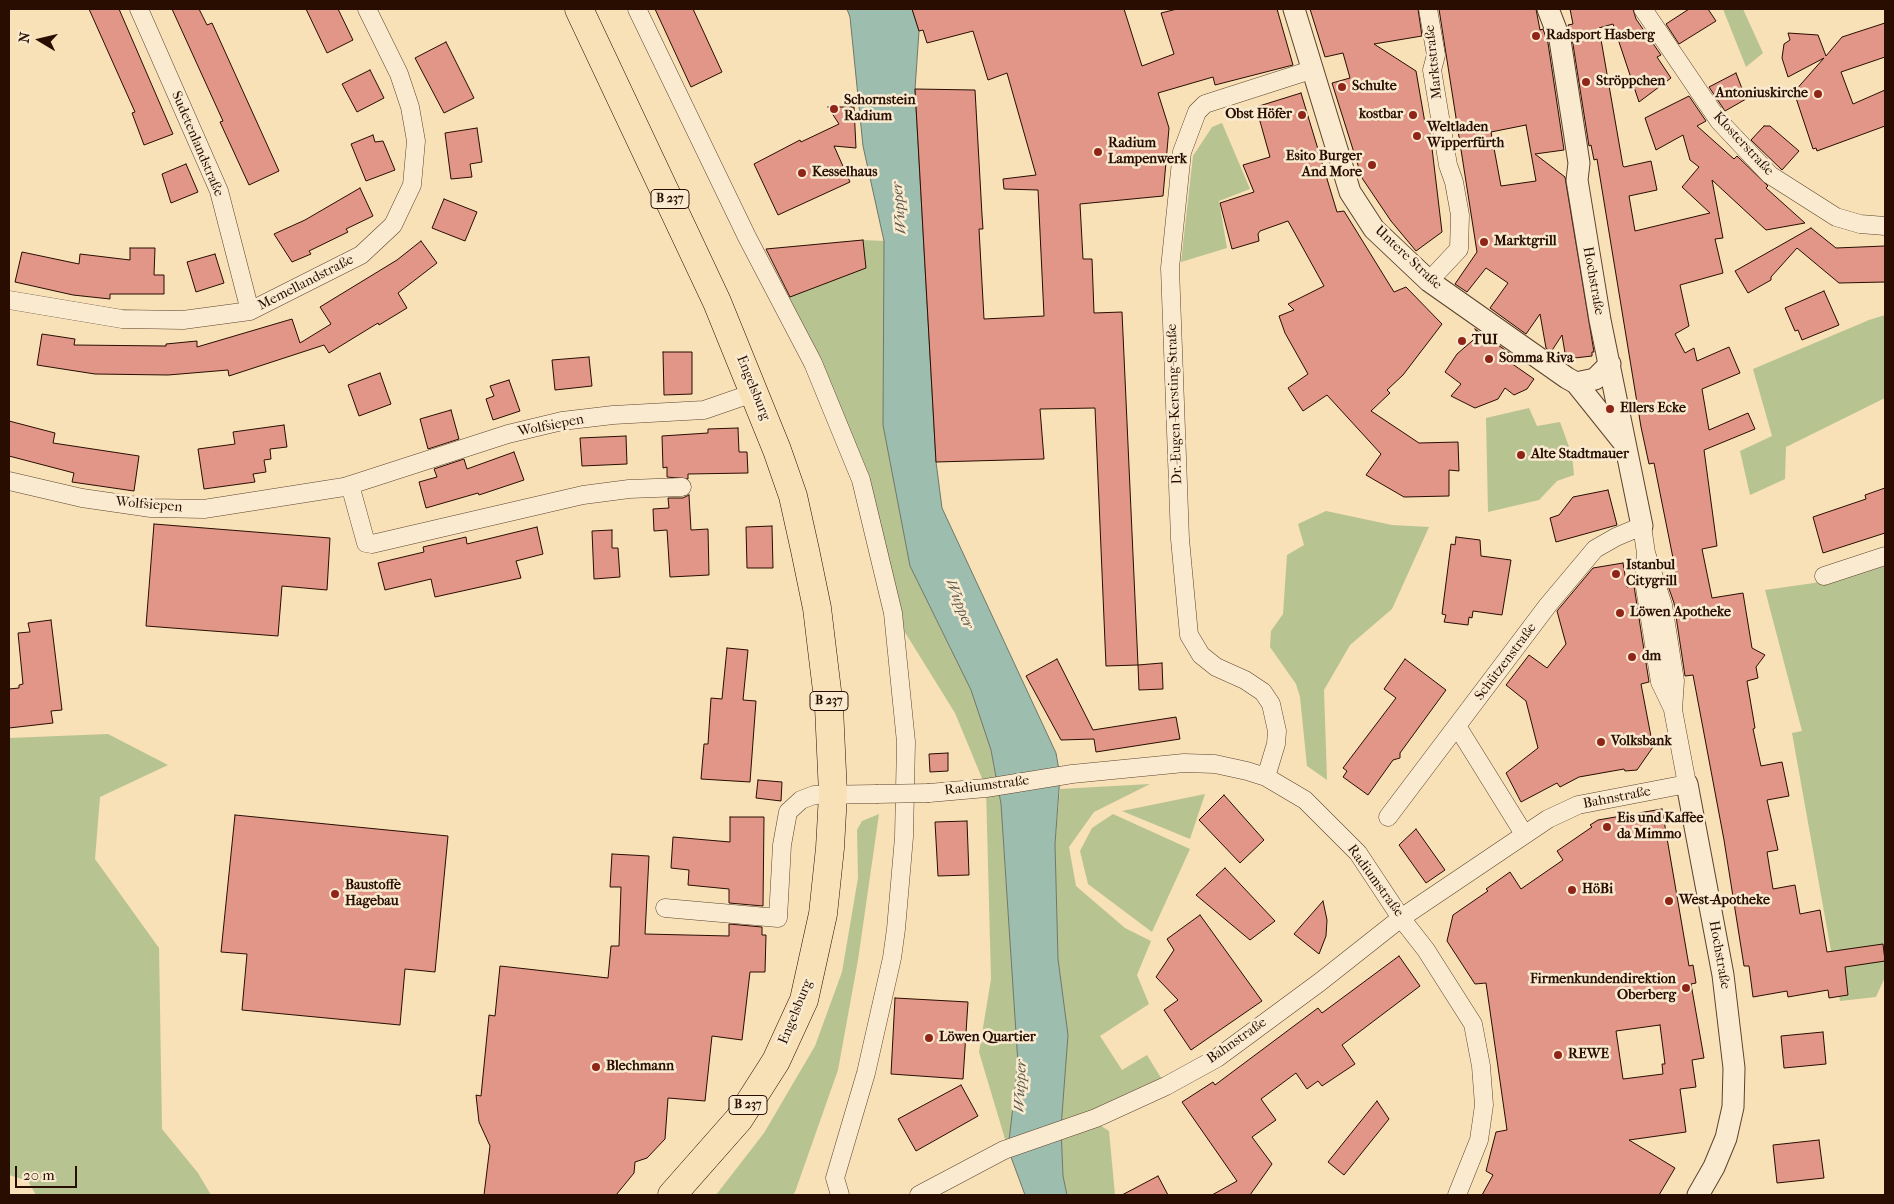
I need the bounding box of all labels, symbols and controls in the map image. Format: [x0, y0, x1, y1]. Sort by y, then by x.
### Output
north arrow [15, 15, 65, 65]
street label: Marktstraße [1422, 24, 1446, 100]
place label: Radsport Hasberg [1546, 28, 1655, 44]
marker: Radsport Hasberg [1530, 30, 1542, 42]
text: N [15, 31, 34, 44]
place label: Ströppchen [1596, 74, 1665, 90]
marker: Ströppchen [1580, 76, 1592, 88]
place label: Schulte [1352, 79, 1397, 95]
marker: Schulte [1336, 81, 1348, 93]
place label: Antoniuskirche [1716, 86, 1808, 102]
marker: Antoniuskirche [1812, 88, 1824, 100]
street label: Sudetenlandstraße [167, 89, 227, 199]
place label: Schornstein Radium [844, 93, 916, 125]
marker: Schornstein Radium [828, 103, 840, 115]
place label: Obst Höfer [1225, 107, 1292, 123]
place label: kostbar [1359, 107, 1403, 123]
marker: Obst Höfer [1296, 109, 1308, 121]
marker: kostbar [1407, 109, 1419, 121]
street label: Klosterstraße [1709, 109, 1777, 179]
place label: Weltladen Wipperfürth [1427, 120, 1504, 152]
marker: Weltladen Wipperfürth [1411, 130, 1423, 142]
place label: Radium Lampenwerk [1108, 136, 1187, 168]
marker: Radium Lampenwerk [1092, 146, 1104, 158]
place label: Esito Burger And More [1286, 149, 1362, 182]
marker: Esito Burger And More [1366, 159, 1378, 171]
place label: Kesselhaus [812, 165, 877, 181]
marker: Kesselhaus [796, 167, 808, 179]
water label: Wupper [889, 181, 911, 235]
road number: B 237 [651, 190, 689, 208]
street label: Untere Straße [1371, 223, 1445, 293]
place label: Marktgrill [1494, 234, 1557, 250]
marker: Marktgrill [1478, 236, 1490, 248]
street label: Hochstraße [1579, 245, 1607, 317]
street label: Memellandstraße [255, 252, 357, 314]
street label: Dr.-Eugen-Kersting-Straße [1164, 323, 1186, 485]
place label: TUI [1472, 333, 1498, 349]
marker: TUI [1456, 335, 1468, 347]
place label: Somma Riva [1499, 351, 1573, 367]
street label: Engelsburg [732, 353, 774, 423]
marker: Somma Riva [1483, 353, 1495, 365]
place label: Ellers Ecke [1620, 401, 1686, 417]
marker: Ellers Ecke [1604, 403, 1616, 415]
street label: Wolfsiepen [516, 411, 586, 441]
place label: Alte Stadtmauer [1531, 447, 1629, 463]
marker: Alte Stadtmauer [1515, 449, 1527, 461]
street label: Wolfsiepen [115, 494, 183, 516]
place label: Istanbul Citygrill [1626, 558, 1677, 590]
marker: Istanbul Citygrill [1610, 568, 1622, 580]
water label: Wupper [941, 576, 977, 632]
place label: Löwen Apotheke [1630, 605, 1731, 621]
marker: Löwen Apotheke [1614, 607, 1626, 619]
street label: Schützenstraße [1472, 620, 1540, 704]
place label: dm [1642, 649, 1661, 665]
marker: dm [1626, 651, 1638, 663]
road number: B 237 [810, 691, 848, 710]
place label: Volksbank [1611, 734, 1672, 750]
marker: Volksbank [1595, 736, 1607, 748]
street label: Radiumstraße [944, 772, 1030, 800]
street label: Bahnstraße [1582, 783, 1652, 813]
place label: Eis und Kaffee da Mimmo [1617, 811, 1703, 844]
marker: Eis und Kaffee da Mimmo [1601, 821, 1613, 833]
street label: Radiumstraße [1343, 842, 1407, 920]
place label: Baustoffe Hagebau [345, 878, 401, 910]
place label: HöBi [1582, 882, 1613, 898]
marker: HöBi [1566, 884, 1578, 896]
marker: Baustoffe Hagebau [329, 888, 341, 900]
place label: West-Apotheke [1679, 893, 1770, 909]
marker: West-Apotheke [1663, 895, 1675, 907]
street label: Hochstraße [1705, 919, 1733, 991]
place label: Firmenkundendirektion Oberberg [1530, 972, 1676, 1004]
street label: Engelsburg [775, 977, 817, 1047]
marker: Firmenkundendirektion Oberberg [1680, 982, 1692, 994]
street label: Bahnstraße [1204, 1014, 1270, 1068]
place label: Löwen Quartier [939, 1030, 1036, 1046]
marker: Löwen Quartier [923, 1032, 935, 1044]
place label: REWE [1568, 1047, 1609, 1063]
marker: REWE [1552, 1049, 1564, 1061]
place label: Blechmann [606, 1059, 674, 1075]
water label: Wupper [1011, 1060, 1031, 1112]
marker: Blechmann [590, 1061, 602, 1073]
road number: B 237 [729, 1096, 767, 1114]
scale bar [18, 1156, 80, 1188]
text: 20 m [23, 1166, 55, 1184]

